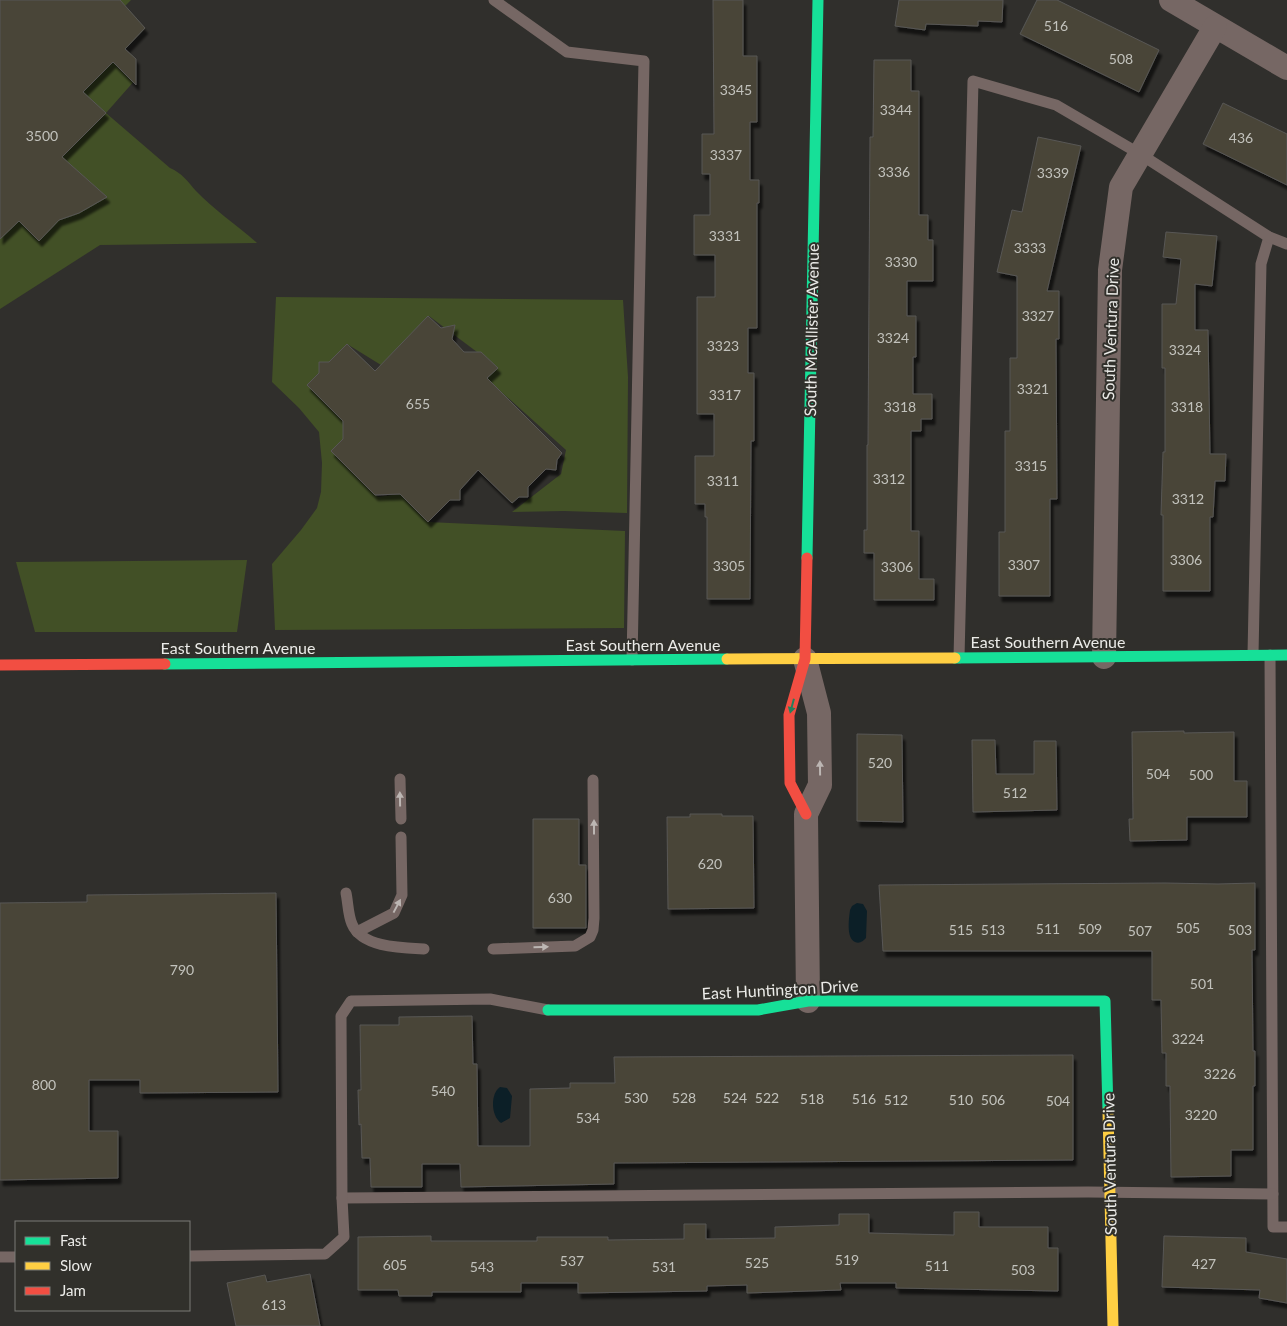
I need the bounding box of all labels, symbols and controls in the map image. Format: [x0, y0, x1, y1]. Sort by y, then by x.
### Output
house number: 516 [1044, 17, 1068, 34]
house number: 508 [1109, 50, 1133, 67]
house number: 3345 [720, 81, 752, 98]
house number: 3344 [880, 101, 912, 118]
house number: 3500 [26, 127, 58, 144]
house number: 436 [1229, 129, 1253, 146]
house number: 3337 [710, 146, 742, 163]
house number: 3336 [878, 163, 910, 180]
house number: 3339 [1037, 164, 1069, 181]
house number: 3331 [709, 227, 741, 244]
house number: 3333 [1014, 239, 1046, 256]
street label: South McAllister Avenue [800, 243, 822, 417]
house number: 3330 [885, 253, 917, 270]
street label: South Ventura Drive [1098, 258, 1122, 400]
house number: 3327 [1022, 307, 1054, 324]
house number: 3324 [877, 329, 909, 346]
house number: 3323 [707, 337, 739, 354]
house number: 3324 [1169, 341, 1201, 358]
house number: 3321 [1017, 380, 1049, 397]
house number: 3317 [709, 386, 741, 403]
house number: 655 [406, 395, 430, 412]
house number: 3318 [884, 398, 916, 415]
house number: 3318 [1171, 398, 1203, 415]
house number: 3315 [1015, 457, 1047, 474]
house number: 3312 [873, 470, 905, 487]
house number: 3311 [707, 472, 739, 489]
house number: 3312 [1172, 490, 1204, 507]
house number: 3306 [1170, 551, 1202, 568]
house number: 3307 [1008, 556, 1040, 573]
house number: 3305 [713, 557, 745, 574]
house number: 3306 [881, 558, 913, 575]
street label: East Southern Avenue [971, 632, 1125, 651]
street label: East Southern Avenue [566, 635, 720, 654]
street label: East Southern Avenue [161, 638, 315, 657]
one-way arrow [787, 699, 795, 714]
house number: 520 [868, 754, 892, 771]
one-way arrow [816, 760, 824, 776]
house number: 504 [1146, 765, 1170, 782]
house number: 500 [1189, 766, 1213, 783]
house number: 512 [1003, 784, 1027, 801]
one-way arrow [396, 790, 404, 806]
one-way arrow [590, 818, 598, 834]
house number: 620 [698, 855, 722, 872]
house number: 630 [548, 889, 572, 906]
one-way arrow [392, 899, 401, 912]
house number: 505 [1176, 919, 1200, 936]
house number: 511 [1036, 920, 1060, 937]
house number: 509 [1078, 920, 1102, 937]
house number: 515 [949, 921, 973, 938]
house number: 513 [981, 921, 1005, 938]
house number: 503 [1228, 921, 1252, 938]
house number: 507 [1128, 922, 1152, 939]
one-way arrow [534, 943, 550, 951]
house number: 790 [170, 961, 194, 978]
street label: East Huntington Drive [701, 975, 859, 1003]
house number: 501 [1190, 975, 1214, 992]
house number: 3224 [1172, 1030, 1204, 1047]
house number: 3226 [1204, 1065, 1236, 1082]
house number: 800 [32, 1076, 56, 1093]
house number: 540 [431, 1082, 455, 1099]
house number: 530 [624, 1089, 648, 1106]
house number: 528 [672, 1089, 696, 1106]
house number: 524 [723, 1089, 747, 1106]
house number: 522 [755, 1089, 779, 1106]
house number: 518 [800, 1090, 824, 1107]
house number: 516 [852, 1090, 876, 1107]
house number: 512 [884, 1091, 908, 1108]
house number: 510 [949, 1091, 973, 1108]
house number: 506 [981, 1091, 1005, 1108]
house number: 504 [1046, 1092, 1070, 1109]
street label: South Ventura Drive [1098, 1093, 1120, 1235]
house number: 3220 [1185, 1106, 1217, 1123]
house number: 534 [576, 1109, 600, 1126]
legend [15, 1221, 190, 1311]
text: Fast [60, 1231, 87, 1249]
house number: 519 [835, 1251, 859, 1268]
house number: 537 [560, 1252, 584, 1269]
house number: 525 [745, 1254, 769, 1271]
house number: 427 [1192, 1255, 1216, 1272]
text: Slow [60, 1256, 92, 1274]
house number: 605 [383, 1256, 407, 1273]
house number: 511 [925, 1257, 949, 1274]
house number: 543 [470, 1258, 494, 1275]
house number: 531 [652, 1258, 676, 1275]
house number: 503 [1011, 1261, 1035, 1278]
text: Jam [60, 1281, 86, 1299]
house number: 613 [262, 1296, 286, 1313]

